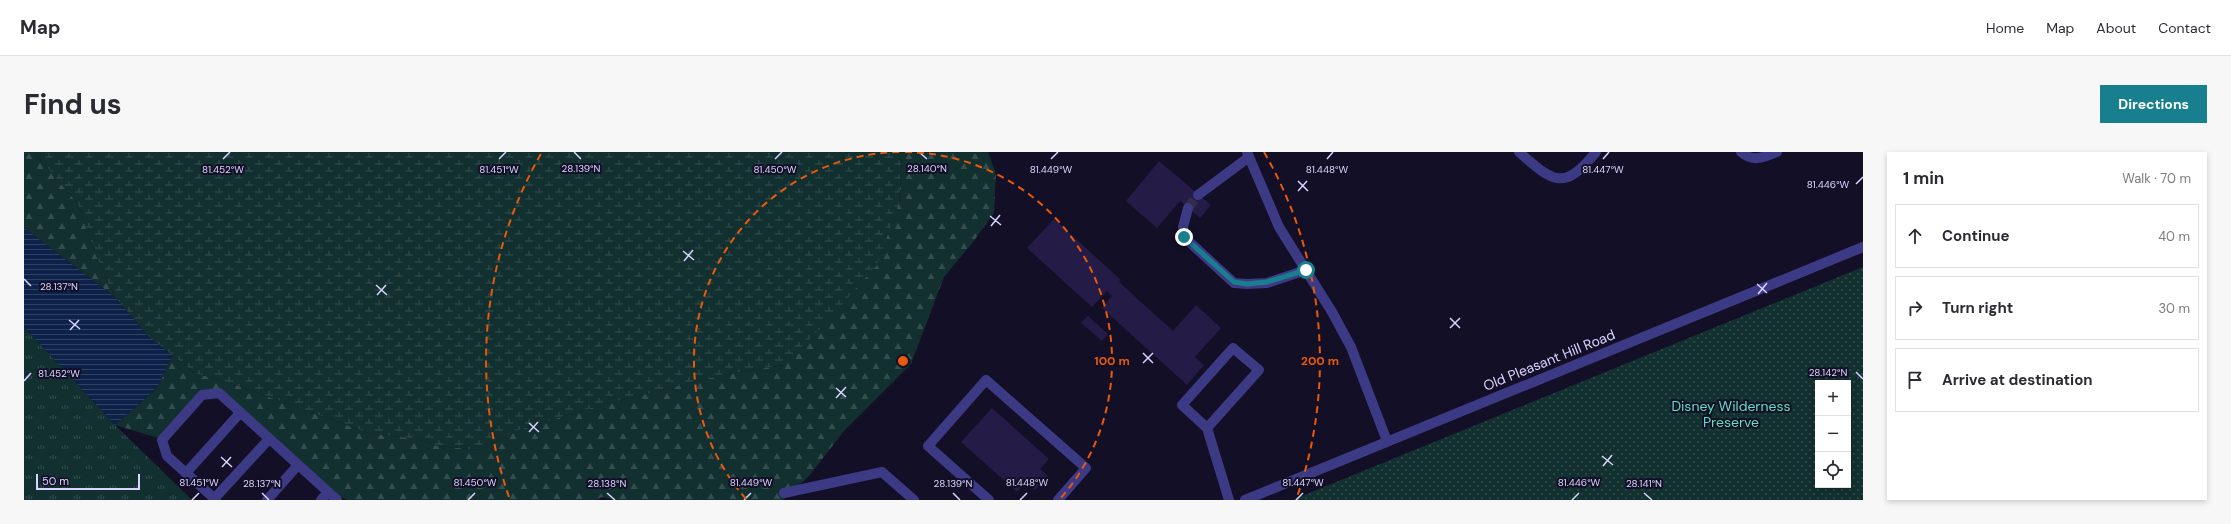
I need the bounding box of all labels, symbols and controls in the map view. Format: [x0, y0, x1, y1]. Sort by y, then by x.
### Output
text: Map [20, 15, 60, 40]
text: Home [1986, 19, 2024, 37]
text: Map [2046, 19, 2074, 37]
text: About [2096, 19, 2136, 37]
text: Contact [2158, 19, 2211, 37]
button: Directions [2100, 85, 2207, 123]
text: Find us [24, 86, 122, 123]
text: 28.139°N [562, 162, 600, 175]
text: 28.140°N [907, 162, 947, 175]
text: 81.452°W [202, 163, 244, 176]
text: 81.451°W [479, 163, 519, 176]
text: 81.450°W [753, 163, 797, 176]
text: 81.449°W [1030, 163, 1073, 176]
text: 81.448°W [1306, 163, 1348, 176]
text: 81.447°W [1582, 163, 1624, 176]
text: 1 min [1903, 167, 1944, 189]
text: Walk · 70 m [2122, 170, 2191, 187]
text: 81.446°W [1807, 178, 1850, 191]
icon: ahead [1904, 225, 1926, 247]
text: Continue [1942, 226, 2010, 246]
route end [1175, 228, 1193, 246]
text: 40 m [2158, 228, 2190, 245]
route start [1297, 261, 1315, 279]
text: 28.137°N [40, 280, 78, 293]
icon: right [1904, 297, 1926, 319]
text: Turn right [1942, 298, 2013, 318]
text: 30 m [2158, 300, 2190, 317]
street label: Old Pleasant Hill Road [1480, 325, 1618, 395]
text: 100 m [1094, 353, 1130, 369]
text: 200 m [1301, 353, 1339, 369]
centre of rings [896, 354, 910, 368]
text: 28.142°N [1809, 366, 1847, 379]
text: 81.452°W [38, 367, 80, 380]
icon: arrive [1904, 369, 1926, 391]
text: Arrive at destination [1942, 370, 2093, 390]
map controls [1815, 380, 1851, 488]
button: + [1815, 380, 1851, 416]
park label: Disney Wilderness Preserve [1671, 397, 1791, 431]
button: − [1815, 416, 1851, 452]
button: locate [1815, 452, 1851, 488]
scale bar [36, 472, 140, 491]
text: 50 m [42, 474, 69, 488]
text: 81.451°W [179, 476, 219, 489]
text: 81.450°W [453, 476, 497, 489]
text: 81.449°W [730, 476, 773, 489]
text: 81.448°W [1006, 476, 1048, 489]
text: 81.447°W [1282, 476, 1324, 489]
text: 81.446°W [1558, 476, 1601, 489]
text: 28.137°N [243, 477, 281, 490]
text: 28.138°N [588, 477, 627, 490]
text: 28.139°N [934, 477, 972, 490]
text: 28.141°N [1626, 477, 1662, 490]

